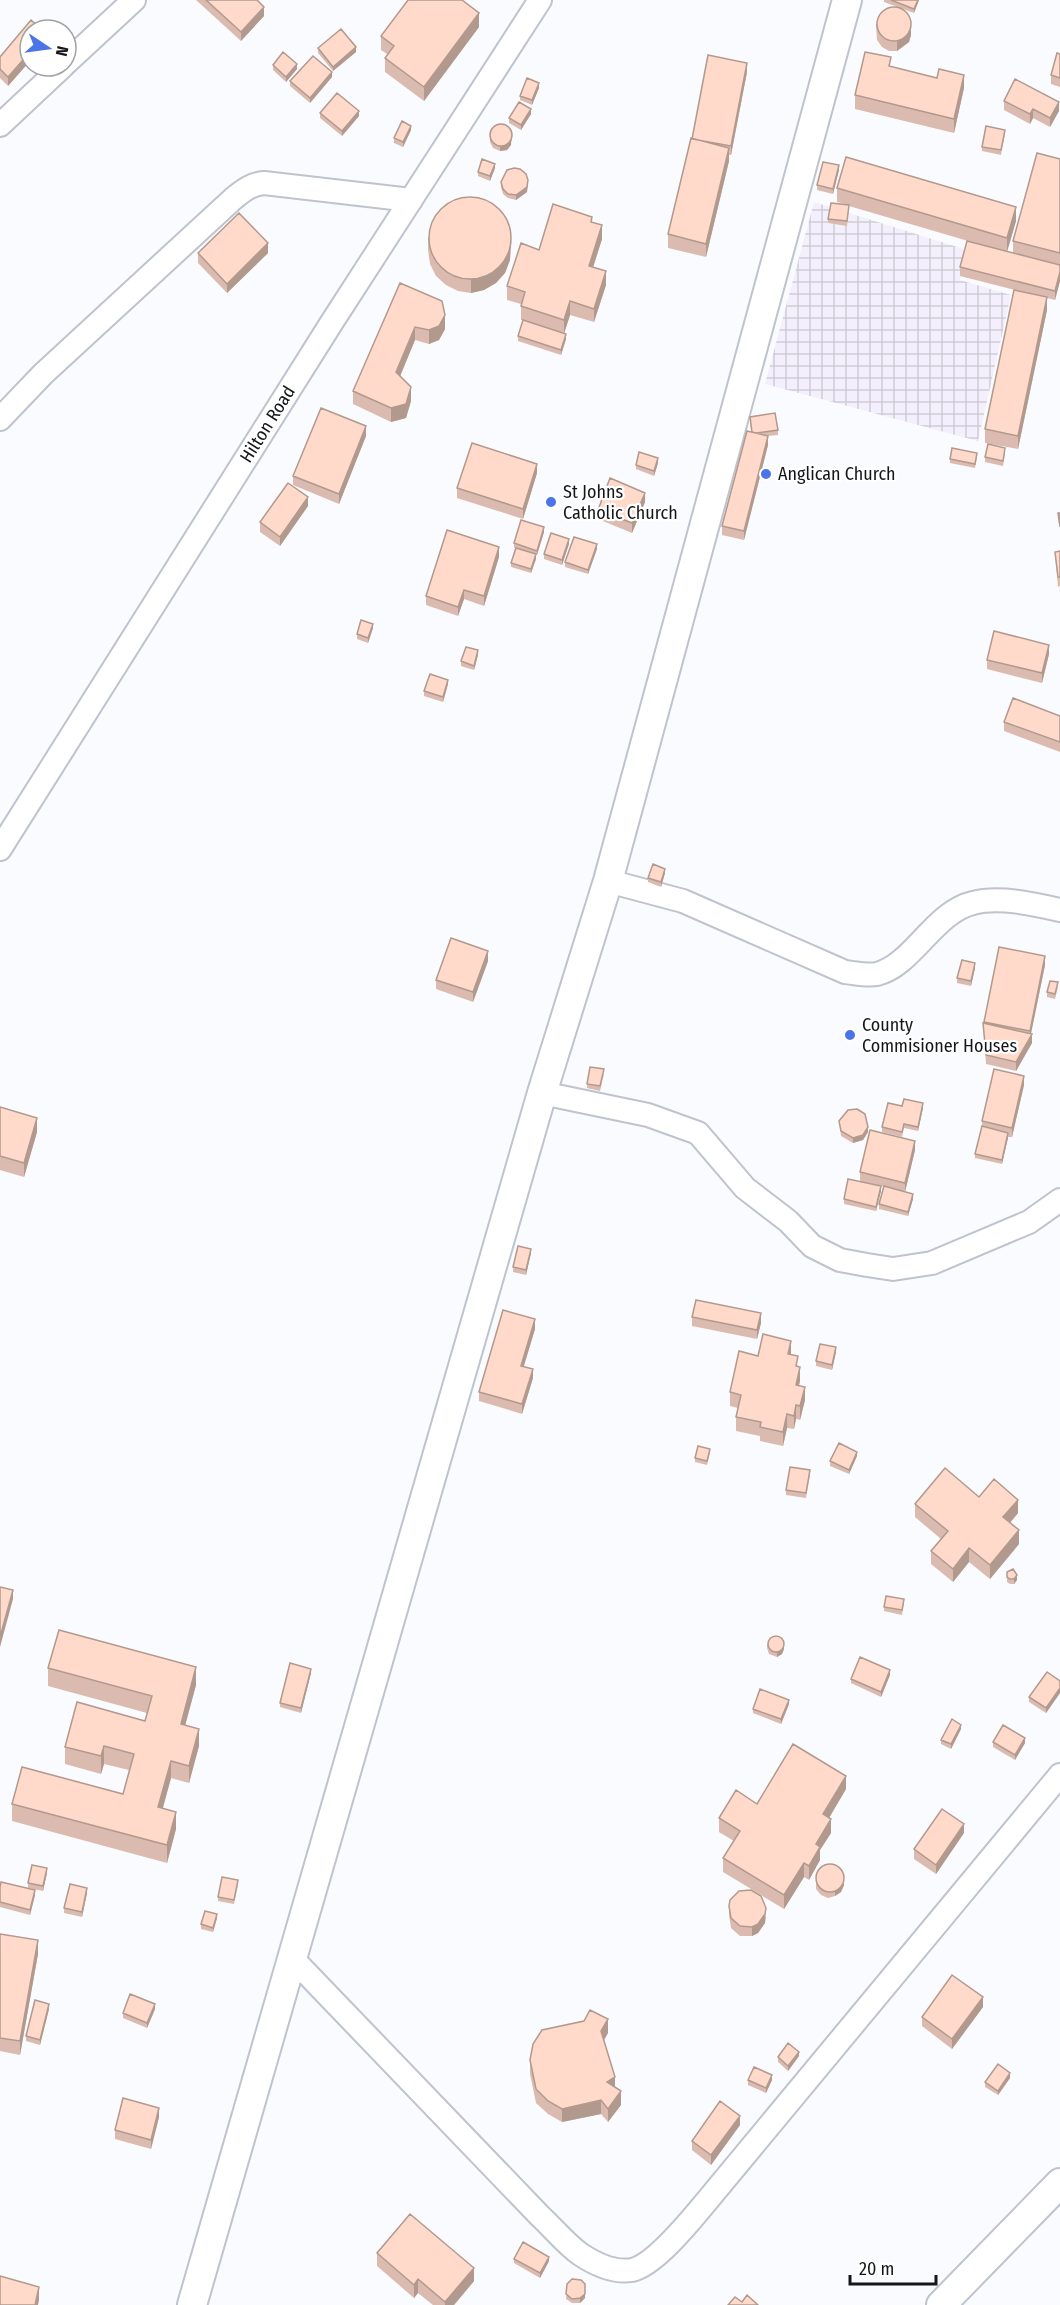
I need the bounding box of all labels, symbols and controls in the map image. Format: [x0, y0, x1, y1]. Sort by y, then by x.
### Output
north arrow [18, 18, 78, 78]
text: N [52, 44, 72, 58]
street label: Hilton Road [235, 382, 300, 467]
place label: Anglican Church [778, 463, 896, 485]
marker: Anglican Church [759, 467, 773, 481]
place label: St Johns Catholic Church [563, 481, 678, 524]
marker: St Johns Catholic Church [544, 495, 558, 509]
place label: County Commisioner Houses [862, 1014, 1017, 1057]
marker: County Commisioner Houses [843, 1028, 857, 1042]
scale bar [850, 2248, 936, 2286]
text: 20 m [859, 2258, 894, 2280]

